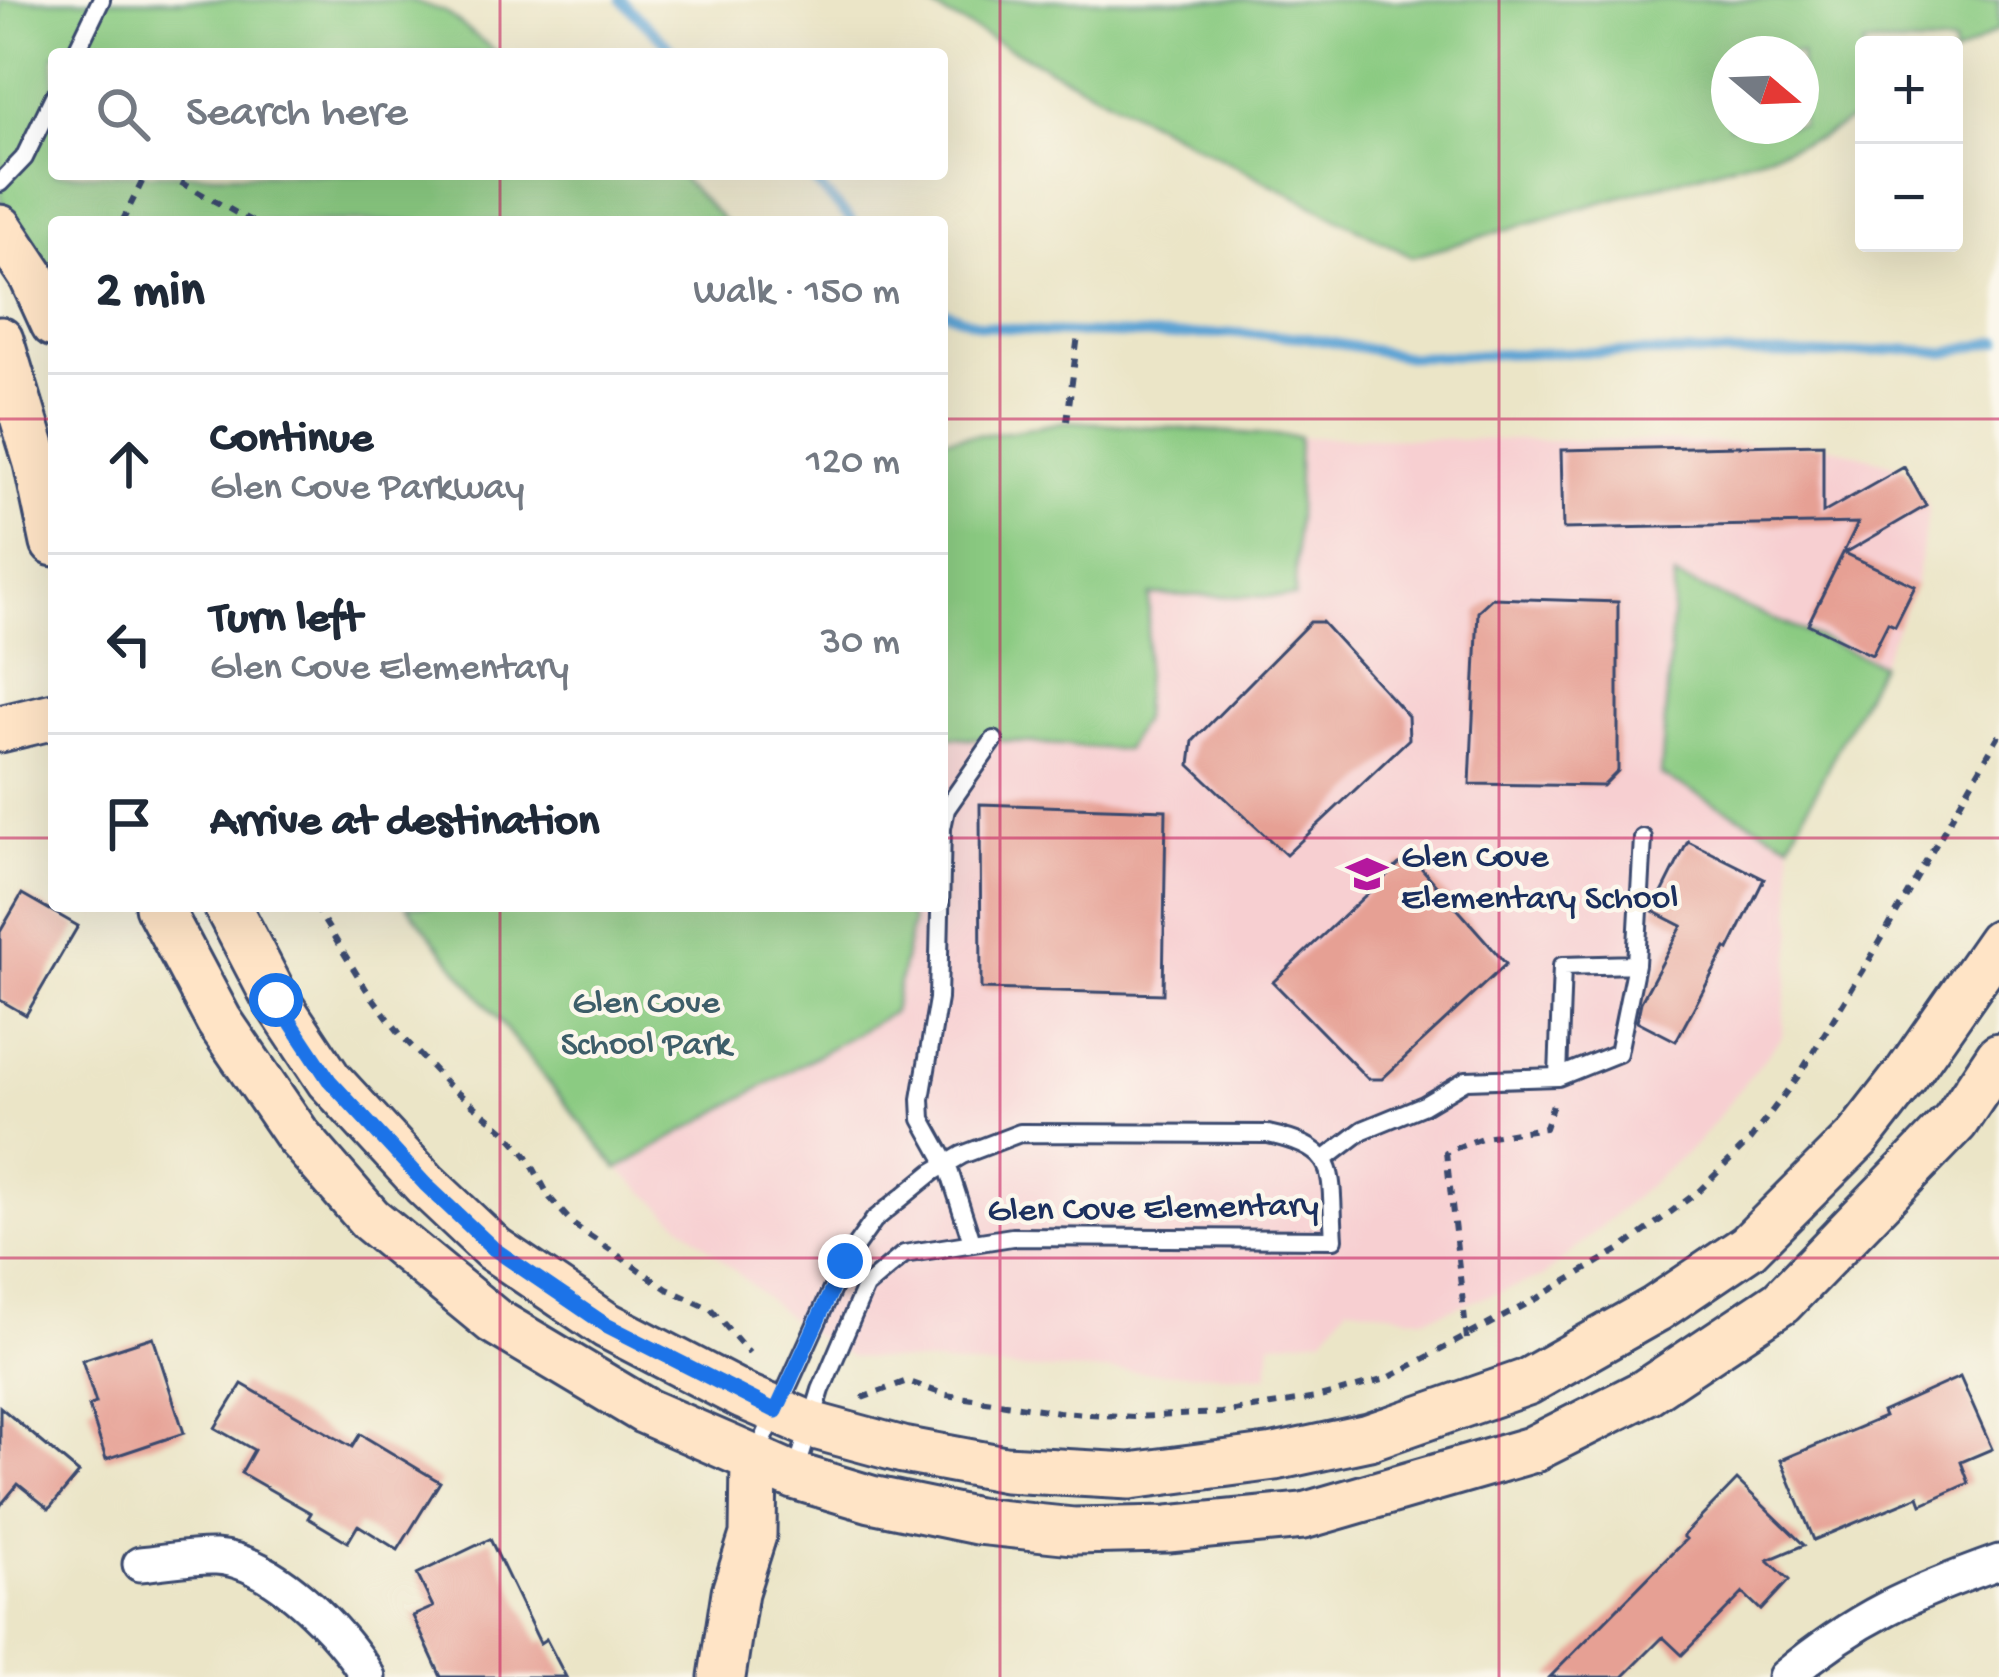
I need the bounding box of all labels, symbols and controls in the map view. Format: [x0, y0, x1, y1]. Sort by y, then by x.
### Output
north arrow [1711, 36, 1819, 144]
map controls [1855, 36, 1963, 252]
button: + [1855, 36, 1963, 144]
search box [48, 48, 948, 180]
icon: search [90, 81, 156, 147]
text: Search here [186, 88, 408, 141]
button: − [1855, 144, 1963, 252]
text: 2 min [96, 264, 205, 324]
text: Walk · 150 m [693, 271, 900, 317]
text: Continue [210, 414, 373, 467]
icon: ahead [96, 431, 162, 497]
text: 120 m [806, 441, 900, 487]
text: Glen Cove Parkway [210, 467, 524, 513]
text: Turn left [210, 594, 362, 647]
icon: left [96, 611, 162, 677]
text: 30 m [821, 621, 900, 667]
text: Glen Cove Elementary [210, 647, 569, 693]
icon: arrive [96, 791, 162, 857]
text: Arrive at destination [210, 797, 599, 850]
place label: Glen Cove Elementary School [1401, 838, 1678, 922]
school or university icon: Glen Cove Elementary School [1344, 851, 1390, 897]
route start [249, 973, 303, 1027]
park label: Glen Cove School Park [561, 984, 734, 1068]
street label: Glen Cove Elementary [987, 1186, 1319, 1235]
route end [818, 1234, 872, 1288]

